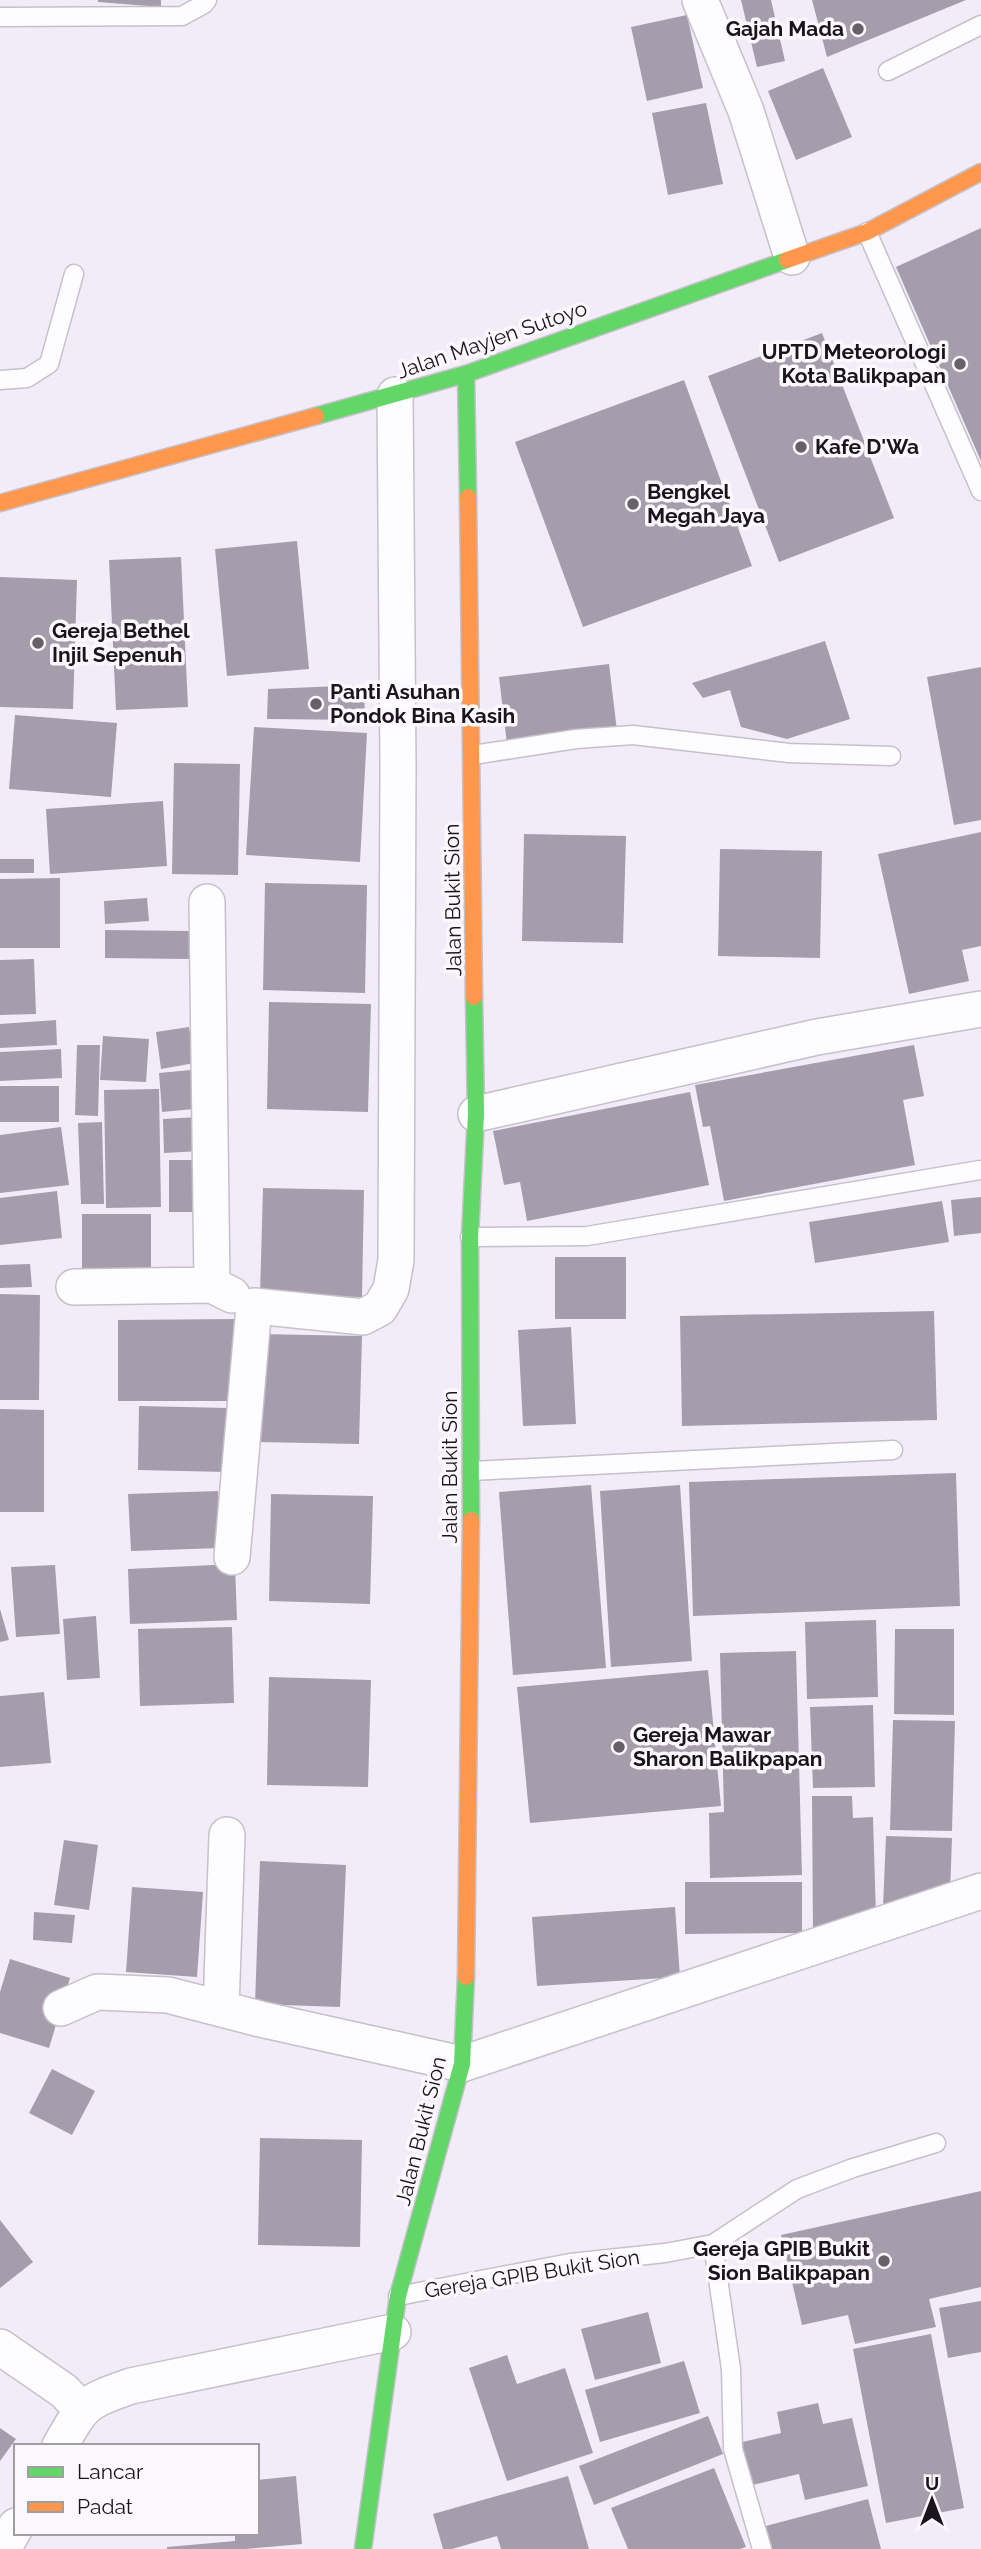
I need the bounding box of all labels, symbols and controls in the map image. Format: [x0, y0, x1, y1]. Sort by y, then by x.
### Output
place label: Gajah Mada [726, 16, 844, 41]
marker: Gajah Mada [850, 21, 866, 37]
street label: Jalan Mayjen Sutoyo [394, 295, 590, 384]
place label: UPTD Meteorologi Kota Balikpapan [762, 339, 946, 388]
marker: UPTD Meteorologi Kota Balikpapan [952, 356, 968, 372]
place label: Kafe D'Wa [815, 434, 919, 459]
marker: Kafe D'Wa [793, 439, 809, 455]
place label: Bengkel Megah Jaya [647, 479, 765, 528]
marker: Bengkel Megah Jaya [625, 496, 641, 512]
place label: Gereja Bethel Injil Sepenuh [52, 618, 190, 667]
marker: Gereja Bethel Injil Sepenuh [30, 635, 46, 651]
place label: Panti Asuhan Pondok Bina Kasih [330, 679, 515, 728]
marker: Panti Asuhan Pondok Bina Kasih [308, 696, 324, 712]
street label: Jalan Bukit Sion [439, 823, 466, 977]
street label: Jalan Bukit Sion [437, 1391, 462, 1543]
place label: Gereja Mawar Sharon Balikpapan [633, 1722, 823, 1771]
marker: Gereja Mawar Sharon Balikpapan [611, 1739, 627, 1755]
street label: Jalan Bukit Sion [390, 2054, 451, 2208]
place label: Gereja GPIB Bukit Sion Balikpapan [693, 2236, 870, 2285]
street label: Gereja GPIB Bukit Sion [423, 2244, 641, 2303]
marker: Gereja GPIB Bukit Sion Balikpapan [876, 2253, 892, 2269]
legend [14, 2444, 259, 2535]
text: Lancar [77, 2459, 144, 2484]
north arrow [897, 2465, 967, 2535]
text: U [925, 2472, 939, 2494]
text: Padat [77, 2494, 133, 2519]

